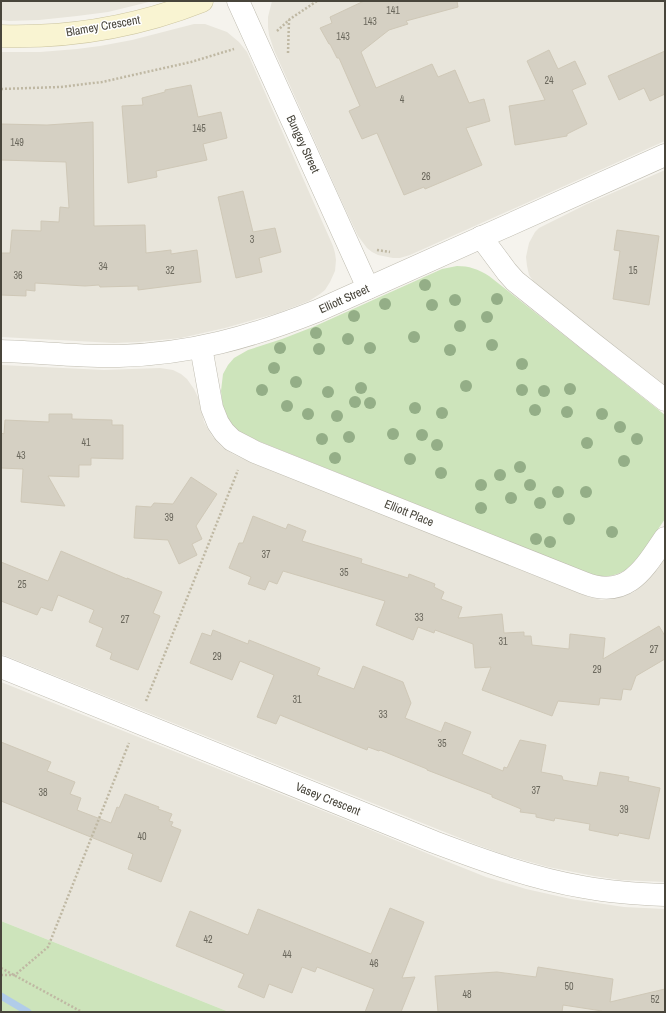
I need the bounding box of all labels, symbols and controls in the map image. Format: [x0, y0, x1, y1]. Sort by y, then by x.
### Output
house number: 141 [386, 4, 400, 17]
street label: Blamey Crescent [65, 12, 142, 40]
house number: 143 [363, 15, 377, 28]
house number: 143 [336, 30, 350, 43]
house number: 24 [544, 74, 554, 87]
house number: 4 [400, 93, 405, 106]
street label: Bungey Street [283, 112, 324, 176]
house number: 145 [192, 122, 206, 135]
house number: 149 [10, 136, 24, 149]
house number: 26 [421, 170, 431, 183]
house number: 3 [250, 233, 255, 246]
house number: 34 [98, 260, 108, 273]
house number: 32 [165, 264, 175, 277]
house number: 15 [628, 264, 638, 277]
house number: 36 [13, 269, 23, 282]
street label: Elliott Street [316, 281, 372, 317]
house number: 41 [81, 436, 91, 449]
house number: 43 [16, 449, 26, 462]
street label: Elliott Place [382, 496, 436, 530]
house number: 39 [164, 511, 174, 524]
house number: 37 [261, 548, 271, 561]
house number: 35 [339, 566, 349, 579]
house number: 25 [17, 578, 27, 591]
house number: 33 [414, 611, 424, 624]
house number: 27 [120, 613, 130, 626]
house number: 31 [498, 635, 508, 648]
house number: 27 [649, 643, 659, 656]
house number: 29 [212, 650, 222, 663]
house number: 29 [592, 663, 602, 676]
house number: 31 [292, 693, 302, 706]
house number: 33 [378, 708, 388, 721]
house number: 35 [437, 737, 447, 750]
street label: Vasey Crescent [293, 779, 363, 819]
house number: 37 [531, 784, 541, 797]
house number: 38 [38, 786, 48, 799]
house number: 39 [619, 803, 629, 816]
house number: 40 [137, 830, 147, 843]
house number: 42 [203, 933, 213, 946]
house number: 44 [282, 948, 292, 961]
house number: 46 [369, 957, 379, 970]
house number: 50 [564, 980, 574, 993]
house number: 48 [462, 988, 472, 1001]
house number: 52 [650, 993, 660, 1006]

